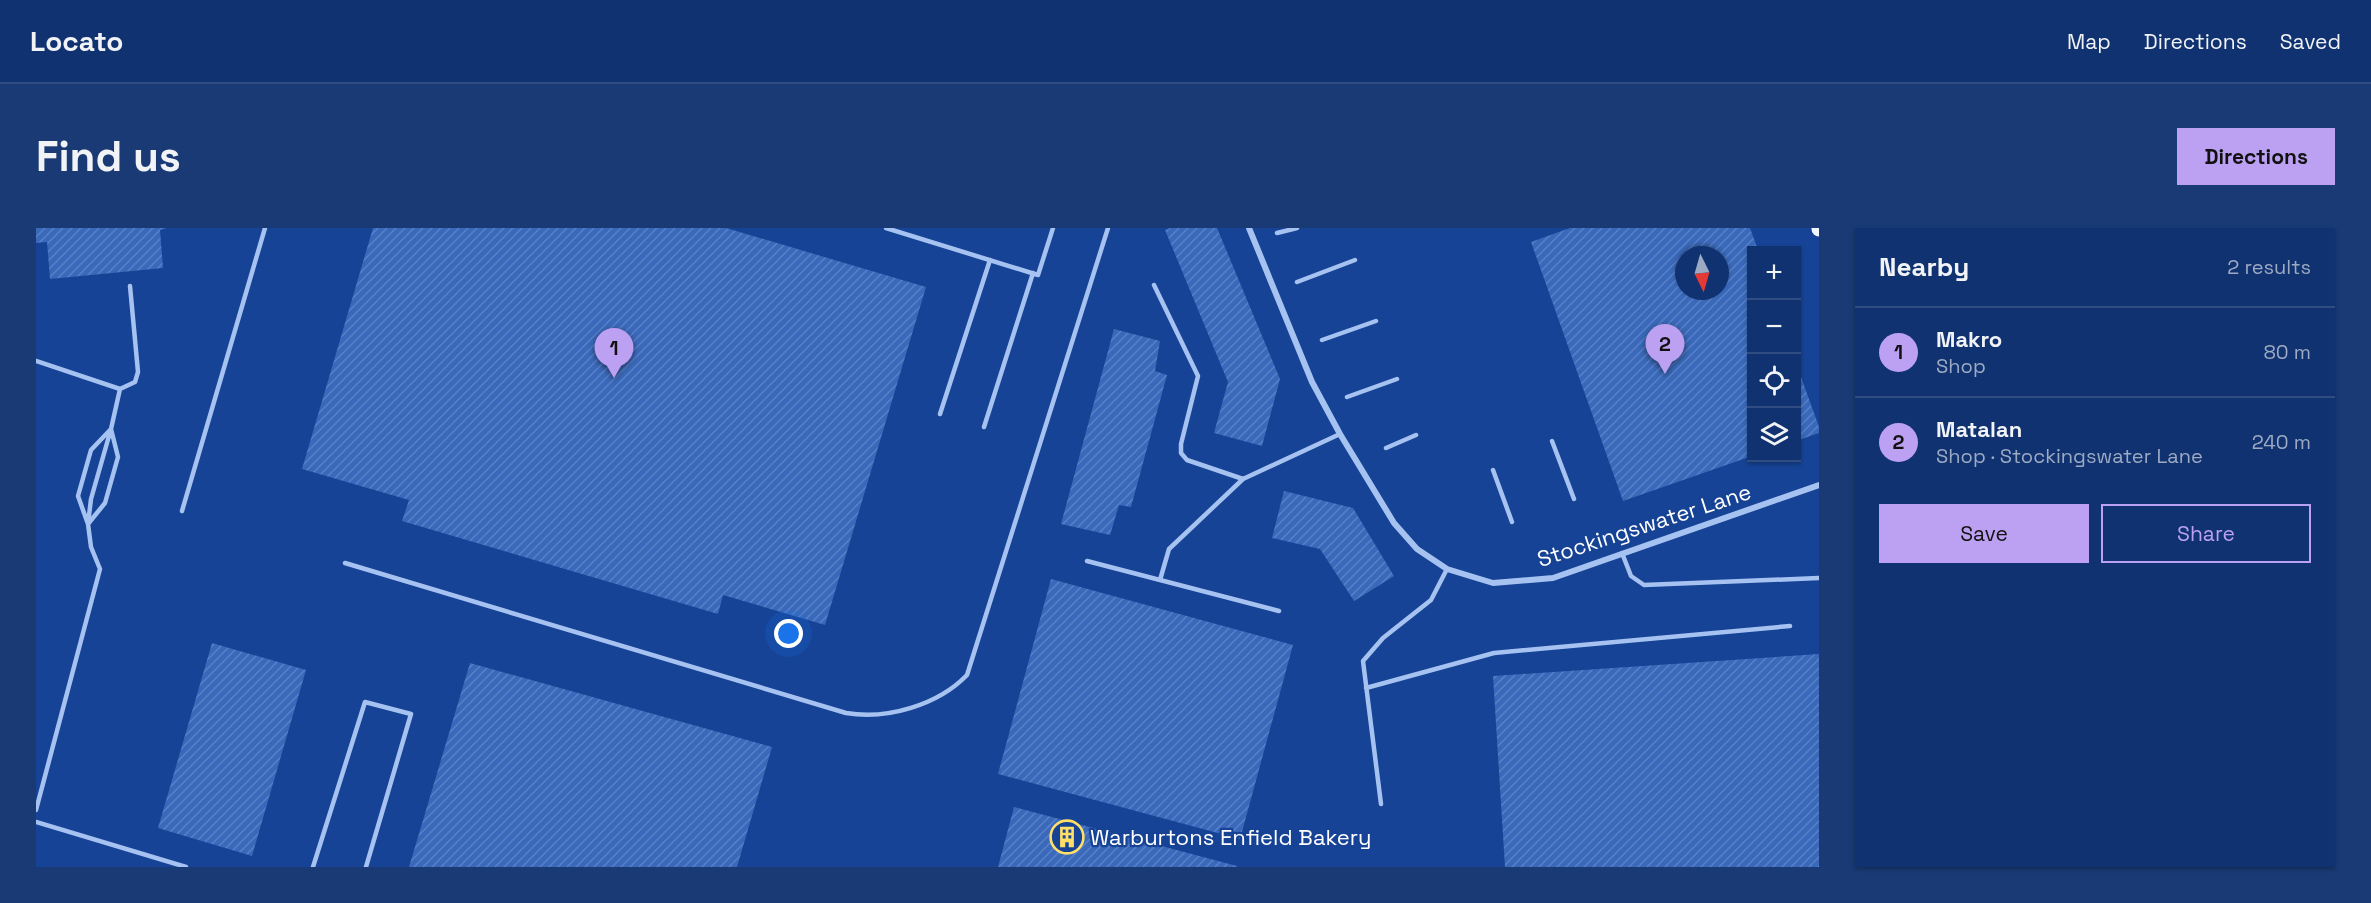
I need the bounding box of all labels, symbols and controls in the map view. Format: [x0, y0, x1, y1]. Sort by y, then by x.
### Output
text: Locato [30, 23, 123, 59]
text: Map [2067, 28, 2111, 55]
text: Directions [2144, 28, 2247, 55]
text: Saved [2280, 28, 2341, 55]
button: Directions [2177, 128, 2335, 185]
text: Find us [36, 130, 181, 183]
north arrow [1675, 246, 1729, 300]
map controls [1747, 246, 1801, 462]
button: + [1747, 246, 1801, 300]
text: Nearby [1879, 250, 1969, 284]
text: 2 results [2227, 254, 2311, 280]
button: − [1747, 300, 1801, 354]
pin: 2 [1646, 324, 1684, 374]
text: Makro [1936, 325, 2002, 353]
pin: 1 [594, 328, 634, 378]
text: 1 [1894, 339, 1903, 365]
text: 80 m [2263, 339, 2311, 365]
text: Shop [1936, 353, 1986, 379]
button: locate [1747, 354, 1801, 408]
button: layers [1747, 408, 1801, 462]
text: Matalan [1936, 415, 2022, 443]
text: 2 [1893, 429, 1904, 455]
text: 240 m [2252, 429, 2311, 455]
text: Shop · Stockingswater Lane [1936, 443, 2203, 469]
street label: Stockingswater Lane [1533, 477, 1755, 573]
button: Save [1879, 504, 2089, 563]
button: Share [2101, 504, 2311, 563]
your location [774, 619, 803, 648]
building icon: Warburtons Enfield Bakery [1049, 819, 1085, 855]
place label: Warburtons Enfield Bakery [1090, 823, 1372, 851]

